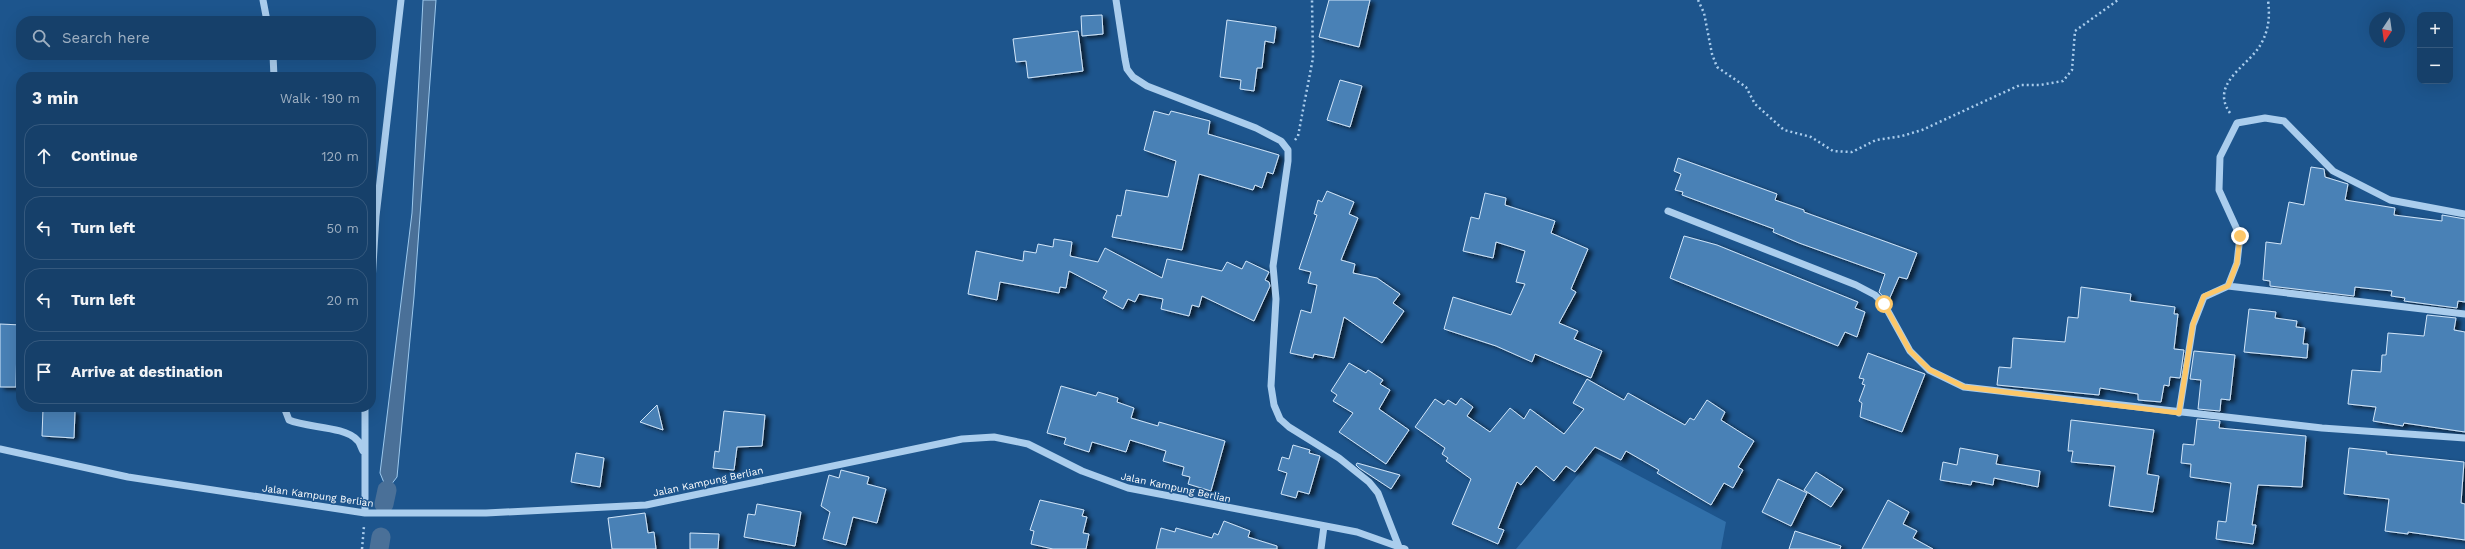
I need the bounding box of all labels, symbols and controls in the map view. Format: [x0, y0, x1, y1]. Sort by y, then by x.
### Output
north arrow [2369, 12, 2405, 48]
map controls [2417, 12, 2453, 84]
button: + [2417, 12, 2453, 48]
search box [16, 16, 376, 60]
icon: search [30, 27, 52, 49]
text: Search here [62, 29, 150, 47]
button: − [2417, 48, 2453, 84]
text: 3 min [32, 88, 78, 108]
text: Walk · 190 m [280, 91, 360, 106]
icon: ahead [33, 145, 55, 167]
text: Continue [71, 147, 138, 165]
text: 120 m [321, 149, 359, 164]
icon: left [33, 217, 55, 239]
text: Turn left [71, 219, 135, 237]
text: 50 m [327, 221, 359, 236]
route end [2231, 227, 2249, 245]
icon: left [33, 289, 55, 311]
text: Turn left [71, 291, 135, 309]
text: 20 m [327, 293, 359, 308]
route start [1875, 295, 1893, 313]
icon: arrive [33, 361, 55, 383]
text: Arrive at destination [71, 363, 223, 381]
street label: Jalan Kampung Berlian [652, 464, 764, 499]
street label: Jalan Kampung Berlian [1120, 470, 1232, 505]
street label: Jalan Kampung Berlian [262, 482, 374, 509]

